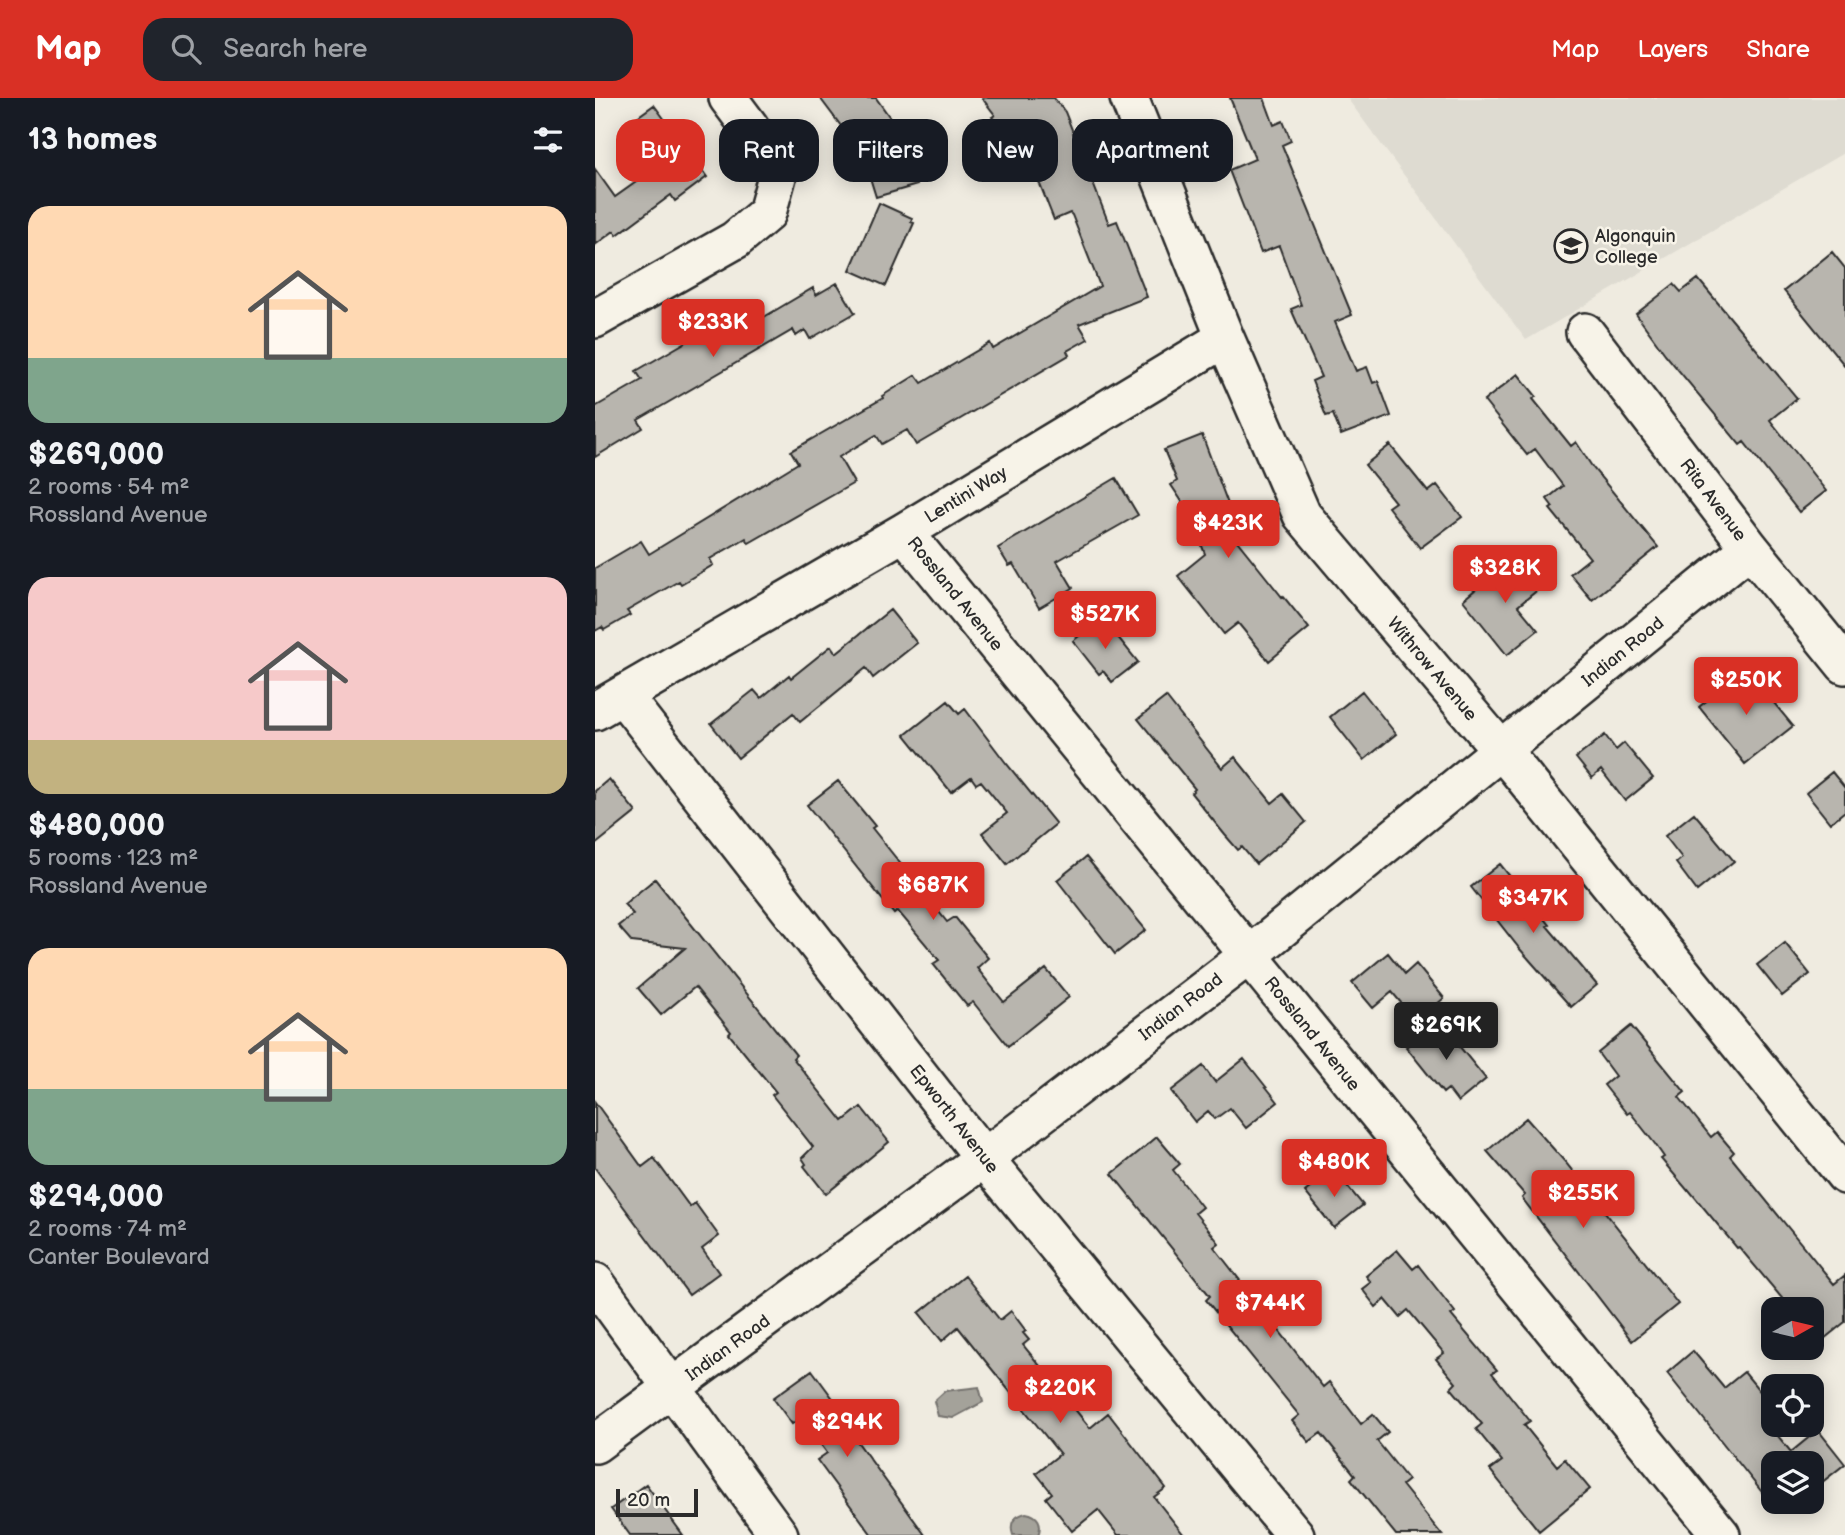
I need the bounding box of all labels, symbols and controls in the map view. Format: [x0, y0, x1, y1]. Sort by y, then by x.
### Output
search box [143, 18, 633, 81]
text: Map [35, 29, 101, 69]
icon: search [167, 30, 205, 68]
text: Search here [223, 34, 367, 65]
text: Map [1551, 35, 1599, 64]
text: Layers [1637, 35, 1708, 64]
text: Share [1746, 35, 1810, 64]
chip: Buy [616, 119, 705, 182]
chip: Rent [719, 119, 819, 182]
chip: Filters [833, 119, 948, 182]
chip: New [962, 119, 1058, 182]
chip: Apartment [1072, 119, 1233, 182]
icon: filters [529, 121, 567, 159]
text: 13 homes [28, 122, 157, 158]
place label: Algonquin College [1595, 226, 1676, 268]
school or university icon: Algonquin College [1552, 227, 1590, 265]
icon: home [235, 252, 361, 378]
pin: $233K [664, 300, 762, 359]
text: $233K [678, 308, 748, 336]
text: $269,000 [28, 437, 164, 473]
street label: Rita Avenue [1675, 455, 1751, 545]
street label: Lentini Way [921, 462, 1012, 528]
text: 2 rooms · 54 m² [28, 473, 190, 501]
pin: $423K [1179, 500, 1277, 560]
text: Rossland Avenue [28, 501, 208, 529]
text: $423K [1193, 509, 1263, 537]
street label: Rossland Avenue [903, 533, 1008, 656]
pin: $328K [1456, 546, 1554, 605]
text: $328K [1469, 554, 1541, 582]
pin: $527K [1056, 592, 1154, 651]
text: $527K [1070, 600, 1140, 628]
street label: Withrow Avenue [1383, 613, 1482, 725]
street label: Indian Road [1578, 613, 1668, 691]
icon: home [235, 623, 361, 749]
pin: $250K [1697, 658, 1795, 717]
text: $250K [1710, 666, 1782, 694]
text: $480,000 [28, 808, 165, 844]
text: 5 rooms · 123 m² [28, 844, 198, 872]
pin: $687K [884, 862, 982, 922]
text: $687K [897, 871, 969, 899]
text: Rossland Avenue [28, 872, 208, 900]
pin: $347K [1484, 876, 1582, 935]
text: $347K [1498, 884, 1568, 912]
street label: Indian Road [1135, 969, 1227, 1045]
street label: Rossland Avenue [1260, 973, 1365, 1096]
icon: home [235, 994, 361, 1120]
pin: $269K [1397, 1002, 1495, 1062]
text: $269K [1410, 1011, 1482, 1039]
street label: Epworth Avenue [905, 1061, 1003, 1178]
pin: $480K [1285, 1140, 1383, 1199]
text: $480K [1298, 1148, 1370, 1176]
pin: $255K [1534, 1170, 1632, 1230]
text: $294,000 [28, 1179, 164, 1215]
text: $255K [1547, 1179, 1619, 1207]
text: 2 rooms · 74 m² [28, 1215, 187, 1243]
text: Canter Boulevard [28, 1243, 210, 1271]
pin: $744K [1221, 1280, 1319, 1340]
text: $744K [1235, 1289, 1305, 1317]
north arrow [1761, 1297, 1823, 1360]
map controls [1761, 1297, 1824, 1514]
street label: Indian Road [682, 1310, 774, 1386]
pin: $220K [1011, 1366, 1109, 1425]
text: $220K [1024, 1374, 1096, 1402]
button: locate [1761, 1374, 1824, 1437]
pin: $294K [798, 1400, 896, 1459]
text: $294K [811, 1408, 883, 1436]
button: layers [1761, 1451, 1824, 1514]
scale bar [616, 1486, 698, 1518]
text: 20 m [627, 1489, 670, 1512]

